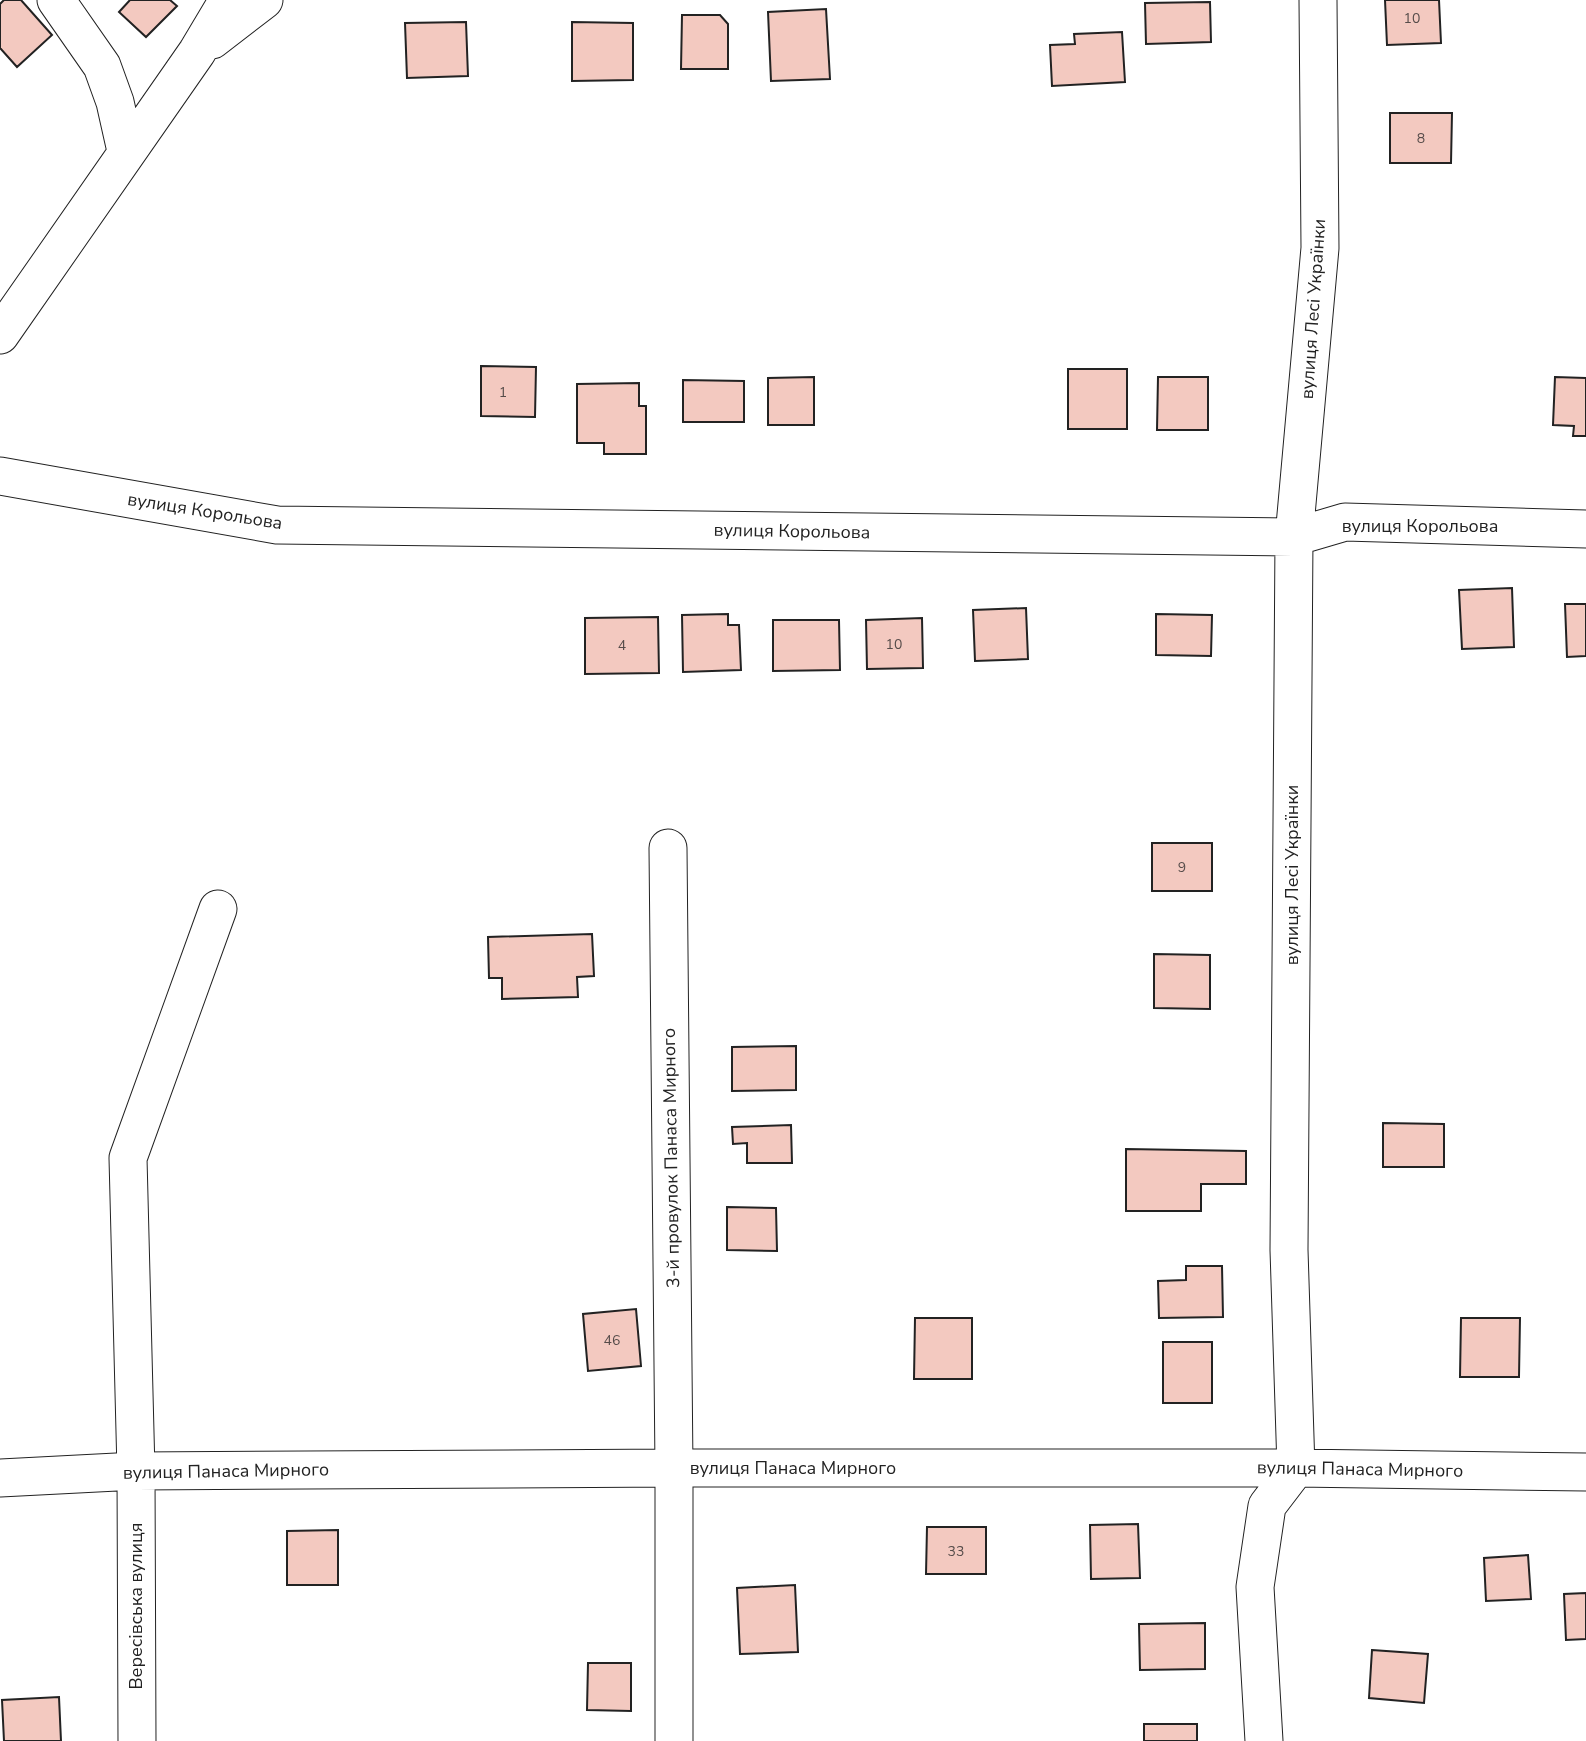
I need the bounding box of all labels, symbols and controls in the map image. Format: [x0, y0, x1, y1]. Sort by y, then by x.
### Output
house number: 10 [1404, 9, 1420, 28]
house number: 8 [1417, 129, 1425, 148]
street label: вулиця Лесі Українки [1295, 218, 1331, 400]
house number: 1 [499, 383, 507, 402]
street label: вулиця Корольова [126, 487, 284, 535]
street label: вулиця Корольова [1342, 514, 1498, 538]
street label: вулиця Корольова [713, 518, 871, 544]
house number: 10 [886, 635, 902, 654]
house number: 4 [618, 636, 626, 655]
street label: вулиця Лесі Українки [1280, 785, 1304, 965]
house number: 9 [1178, 858, 1186, 877]
street label: 3-й провулок Панаса Мирного [657, 1028, 685, 1288]
house number: 46 [604, 1331, 620, 1350]
street label: вулиця Панаса Мирного [1257, 1455, 1463, 1483]
street label: вулиця Панаса Мирного [690, 1456, 896, 1480]
street label: вулиця Панаса Мирного [123, 1457, 329, 1485]
street label: Вересівська вулиця [124, 1522, 148, 1690]
house number: 33 [948, 1542, 964, 1561]

